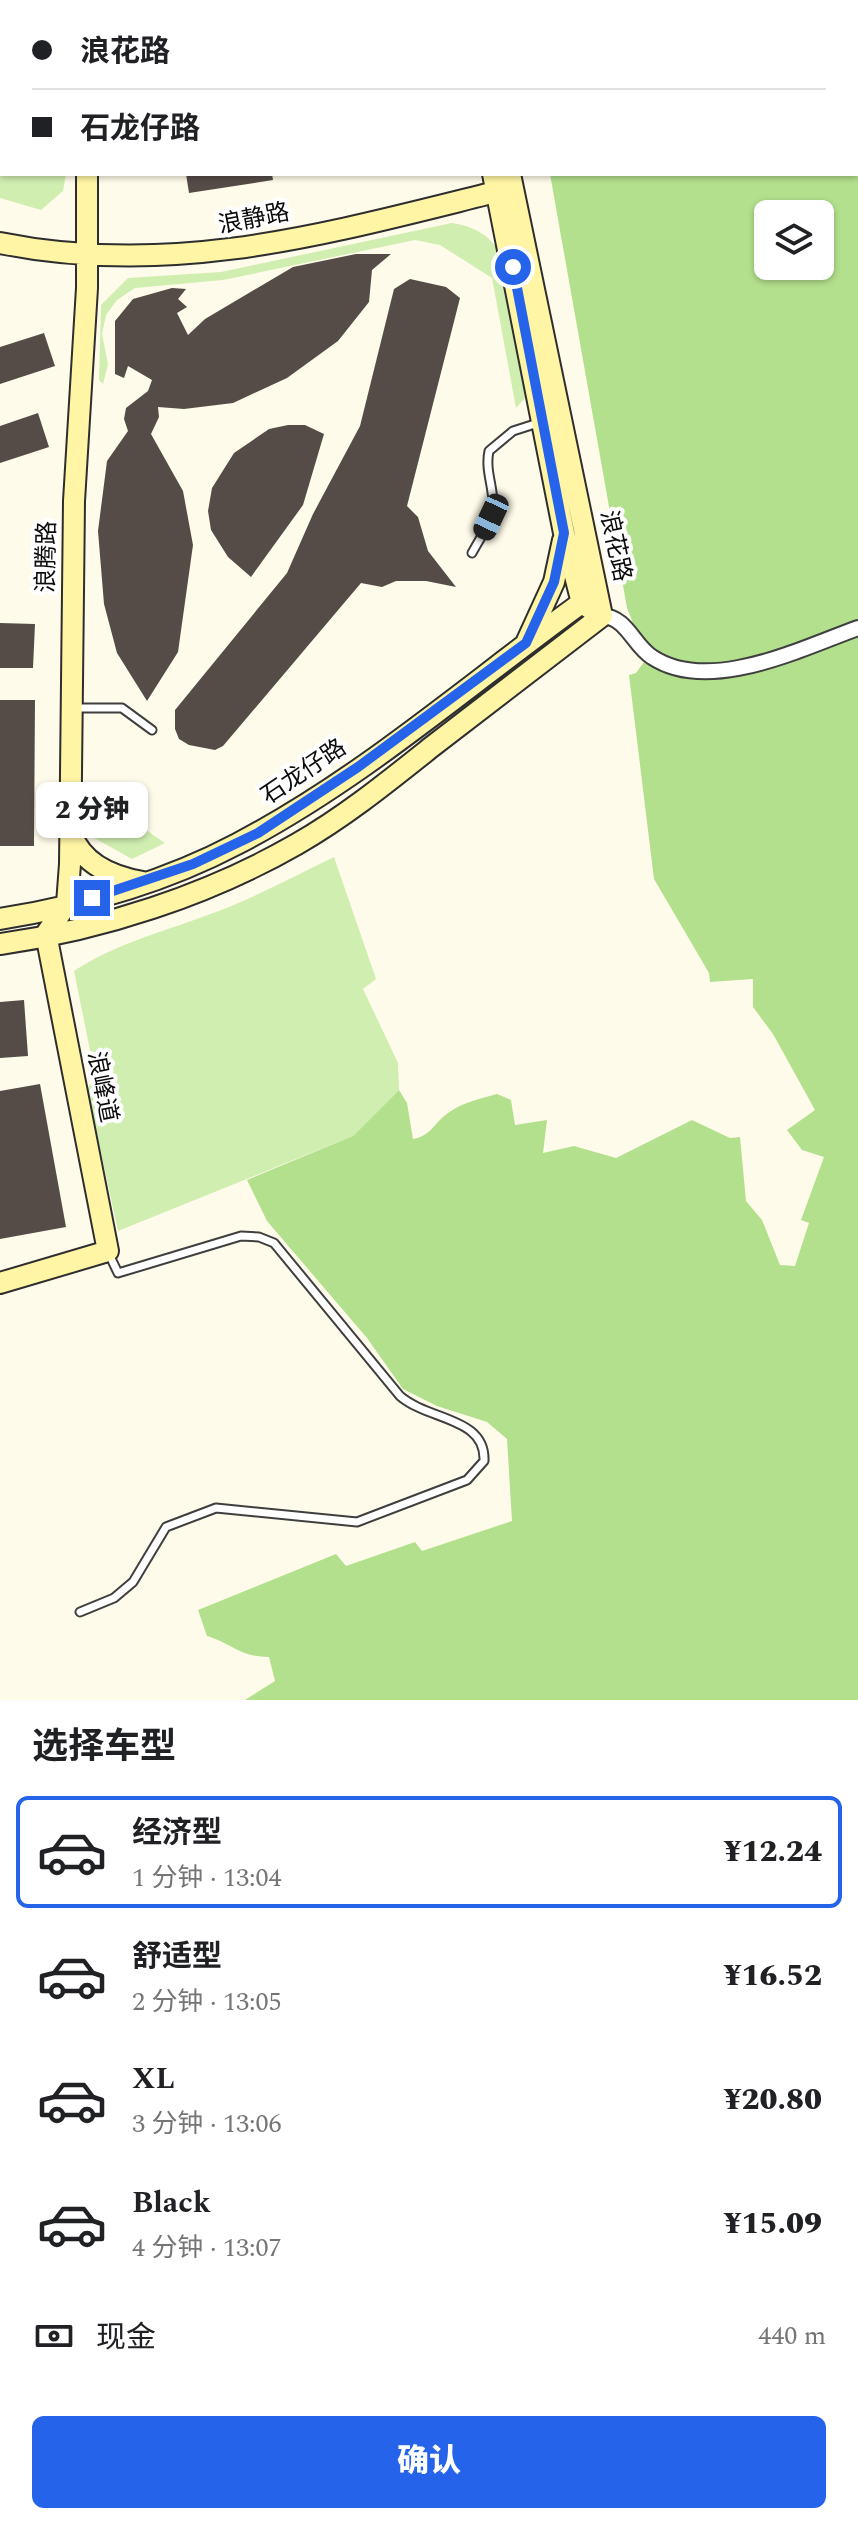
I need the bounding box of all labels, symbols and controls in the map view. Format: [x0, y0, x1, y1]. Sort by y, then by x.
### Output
text: 浪花路 [80, 29, 170, 75]
text: 石龙仔路 [80, 106, 200, 152]
street label: 浪静路 [215, 194, 293, 244]
map controls [754, 200, 834, 280]
button: layers [754, 200, 834, 280]
route start [495, 249, 531, 285]
car [470, 490, 512, 544]
street label: 浪花路 [590, 507, 640, 585]
street label: 浪腾路 [28, 521, 66, 593]
street label: 石龙仔路 [254, 730, 354, 814]
callout: 2 分钟 [36, 782, 148, 838]
text: 2 分钟 [55, 790, 129, 830]
route end [74, 880, 110, 916]
street label: 浪峰道 [77, 1048, 127, 1126]
text: 选择车型 [32, 1720, 176, 1775]
text: 经济型 [132, 1810, 222, 1856]
icon: car [36, 1816, 108, 1888]
text: ¥12.24 [724, 1829, 822, 1875]
text: 1 分钟 · 13:04 [132, 1858, 282, 1898]
text: 舒适型 [132, 1934, 222, 1980]
icon: car [36, 1940, 108, 2012]
text: ¥16.52 [724, 1953, 822, 1999]
text: 2 分钟 · 13:05 [132, 1982, 282, 2022]
text: XL [132, 2056, 175, 2102]
icon: car [36, 2064, 108, 2136]
text: ¥20.80 [724, 2077, 822, 2123]
text: 3 分钟 · 13:06 [132, 2104, 282, 2144]
text: Black [132, 2180, 211, 2226]
icon: car [36, 2188, 108, 2260]
text: ¥15.09 [724, 2201, 822, 2247]
text: 4 分钟 · 13:07 [132, 2228, 282, 2268]
icon: cash [32, 2314, 76, 2358]
text: 现金 [96, 2315, 156, 2361]
text: 440 m [758, 2316, 826, 2356]
button: 确认 [32, 2416, 826, 2508]

